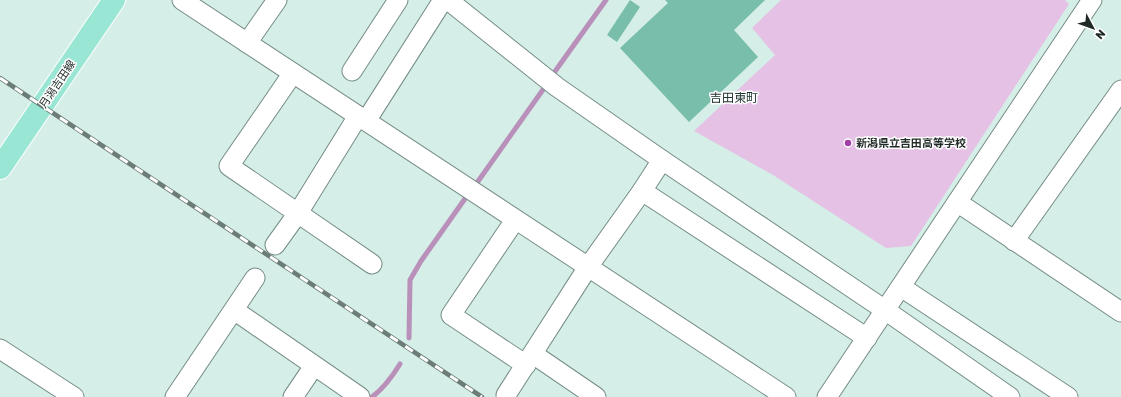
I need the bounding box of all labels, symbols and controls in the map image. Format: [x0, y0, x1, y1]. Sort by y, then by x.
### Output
north arrow [1073, 8, 1113, 48]
text: N [1093, 27, 1109, 42]
street label: 月潟吉田線 [36, 57, 77, 110]
district label: 吉田東町 [710, 90, 758, 105]
place label: 新潟県立吉田高等学校 [856, 136, 966, 149]
marker: 新潟県立吉田高等学校 [843, 138, 853, 148]

